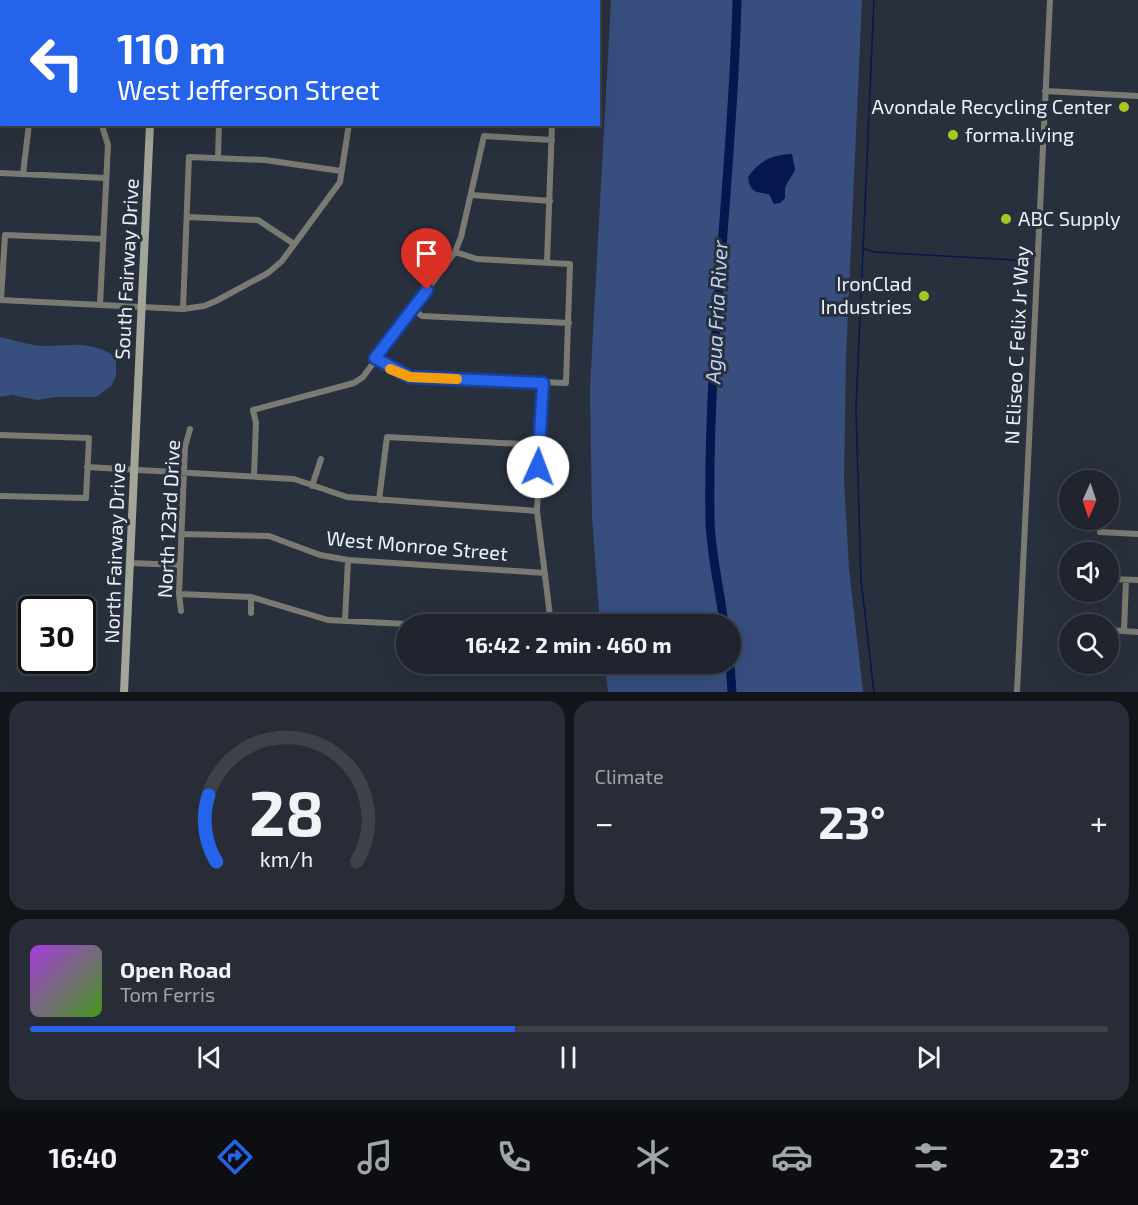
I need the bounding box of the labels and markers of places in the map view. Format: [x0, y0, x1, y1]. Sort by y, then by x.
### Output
place label: Avondale Recycling Center [872, 94, 1112, 118]
marker: Avondale Recycling Center [1117, 100, 1131, 114]
place label: forma.living [965, 122, 1074, 146]
marker: forma.living [946, 128, 960, 142]
place label: ABC Supply [1018, 206, 1121, 230]
marker: ABC Supply [999, 212, 1013, 226]
pin [401, 228, 452, 290]
place label: IronClad Industries [821, 271, 912, 318]
marker: IronClad Industries [917, 289, 931, 303]

